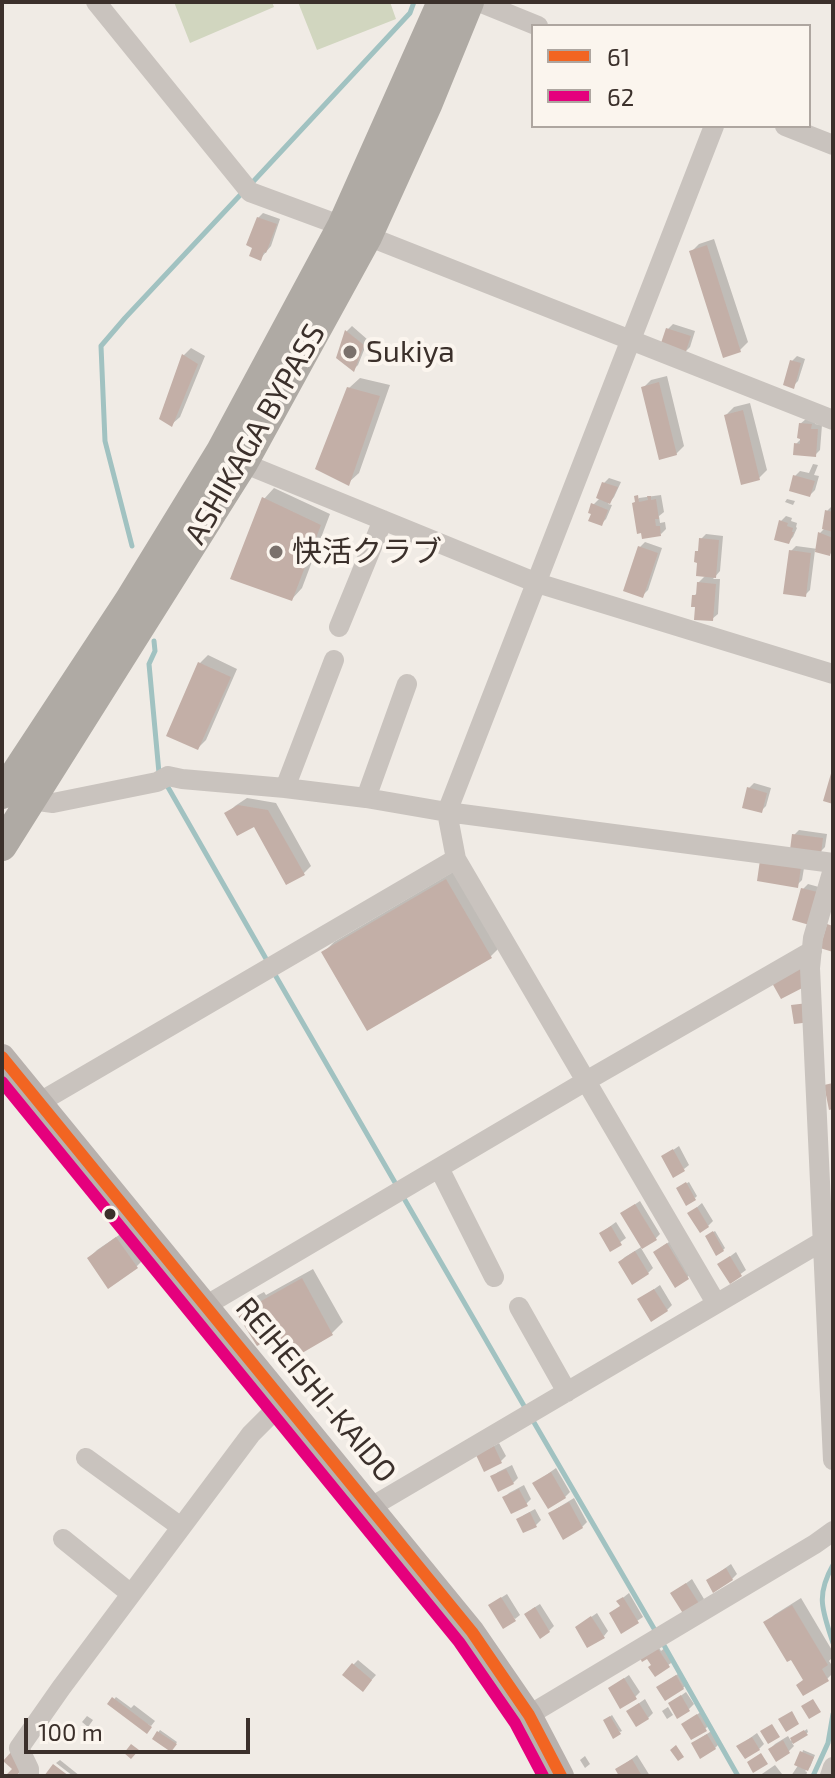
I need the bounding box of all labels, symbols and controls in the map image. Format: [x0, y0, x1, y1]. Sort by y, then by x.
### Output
legend [531, 24, 811, 128]
text: 61 [607, 42, 630, 71]
text: 62 [607, 82, 634, 111]
street label: ASHIKAGA BYPASS [177, 318, 333, 550]
place label: Sukiya [366, 334, 455, 370]
marker: Sukiya [341, 343, 359, 361]
place label: 快活クラブ [292, 534, 442, 570]
marker: 快活クラブ [267, 543, 285, 561]
unlabelled marker [102, 1206, 118, 1222]
street label: REIHEISHI-KAIDO [228, 1290, 404, 1490]
scale bar [28, 1702, 254, 1752]
text: 100 m [38, 1717, 103, 1746]

